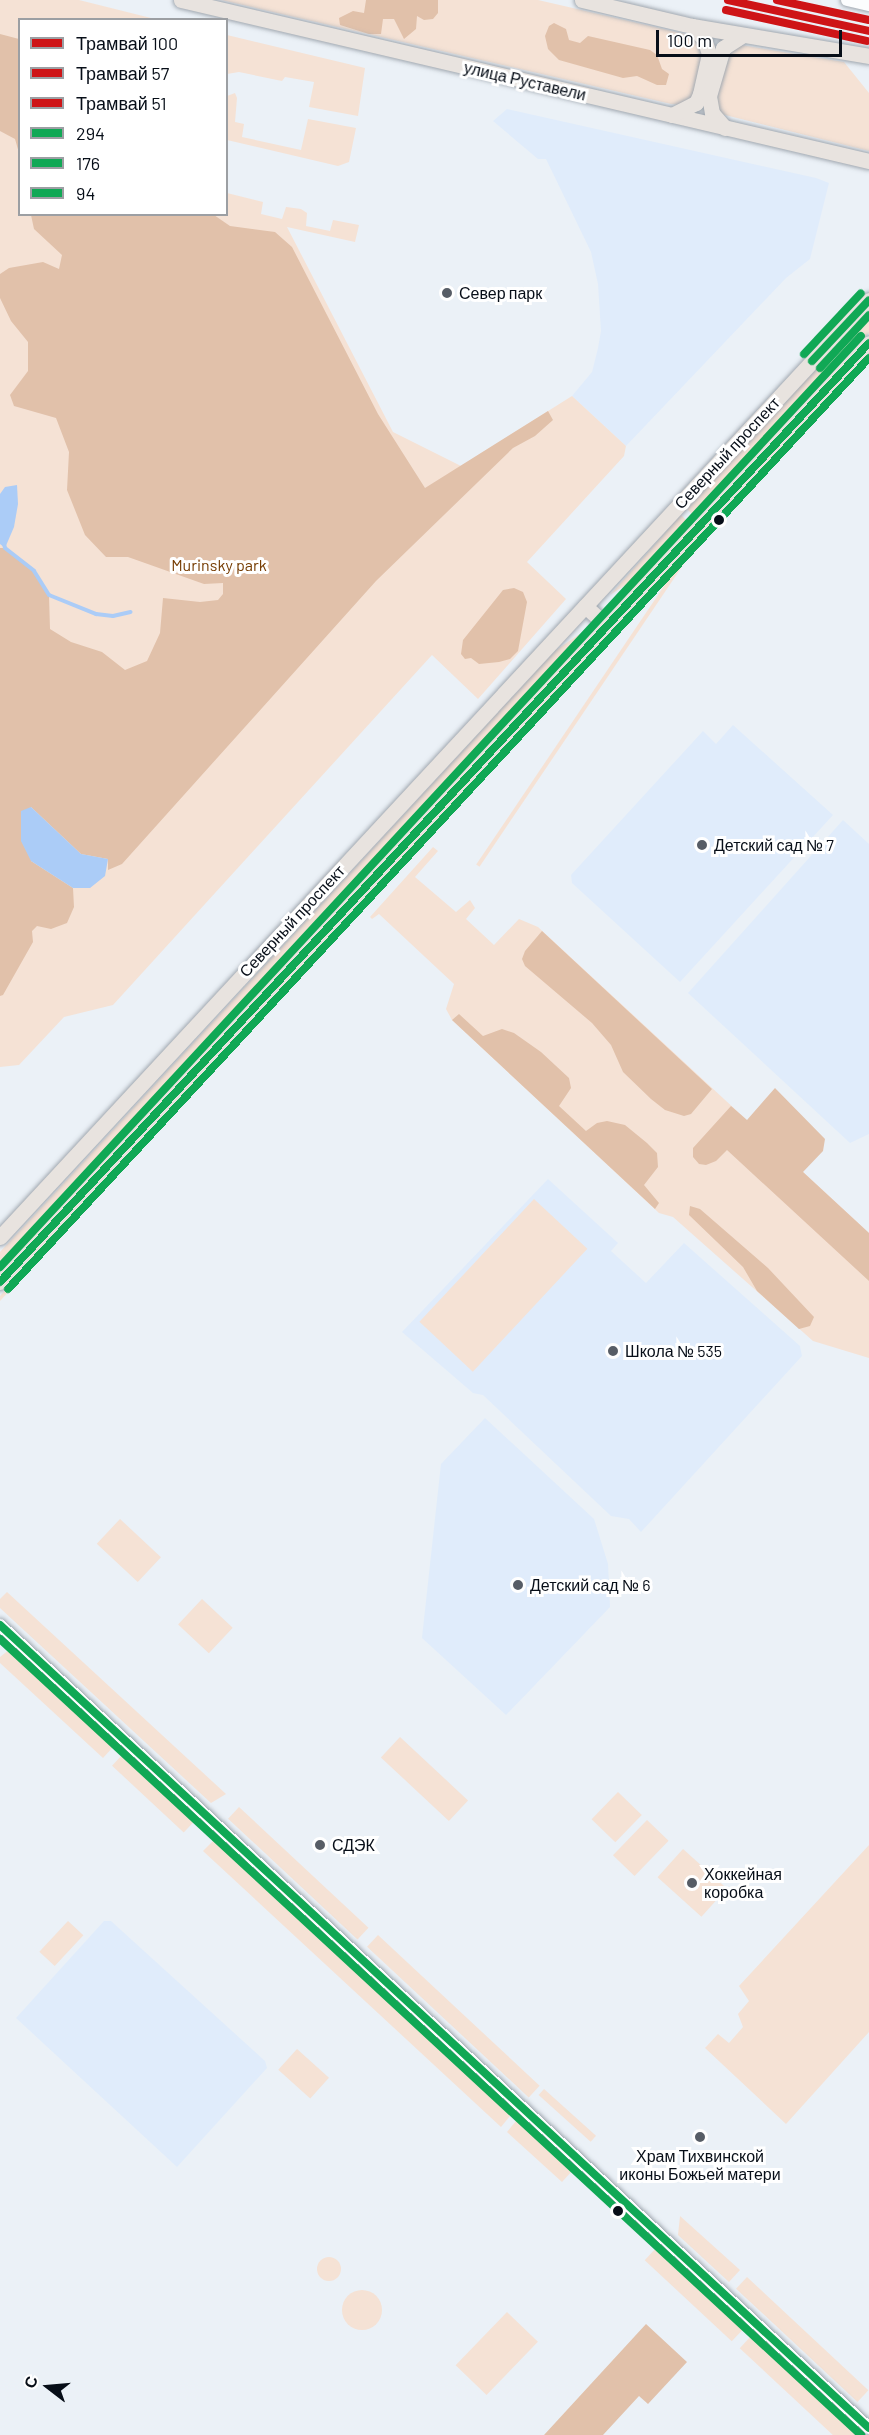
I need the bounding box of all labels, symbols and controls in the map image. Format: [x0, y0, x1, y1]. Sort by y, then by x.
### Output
legend [18, 18, 228, 216]
scale bar [659, 18, 845, 56]
text: 100 m [667, 29, 712, 51]
text: Трамвай 100 [76, 32, 178, 54]
street label: улица Руставели [462, 58, 588, 104]
text: Трамвай 57 [76, 62, 169, 84]
text: Трамвай 51 [76, 92, 166, 114]
text: 294 [76, 122, 105, 144]
text: 176 [76, 152, 100, 174]
text: 94 [76, 182, 95, 204]
place label: Север парк [459, 283, 542, 303]
marker: Север парк [440, 286, 454, 300]
street label: Северный проспект [670, 393, 784, 513]
unlabelled marker [713, 514, 725, 526]
park label: Murinsky park [171, 555, 267, 575]
place label: Детский сад № 7 [714, 835, 834, 855]
marker: Детский сад № 7 [695, 838, 709, 852]
street label: Северный проспект [235, 861, 349, 981]
place label: Школа № 535 [625, 1341, 722, 1361]
marker: Школа № 535 [606, 1344, 620, 1358]
place label: Детский сад № 6 [530, 1575, 650, 1595]
marker: Детский сад № 6 [511, 1578, 525, 1592]
place label: СДЭК [332, 1835, 375, 1855]
marker: СДЭК [313, 1838, 327, 1852]
place label: Хоккейная коробка [704, 1864, 782, 1902]
marker: Хоккейная коробка [685, 1876, 699, 1890]
marker: Храм Тихвинской иконы Божьей матери [693, 2130, 707, 2144]
place label: Храм Тихвинской иконы Божьей матери [619, 2146, 781, 2184]
unlabelled marker [612, 2205, 624, 2217]
north arrow [18, 2357, 78, 2417]
text: С [19, 2374, 41, 2390]

